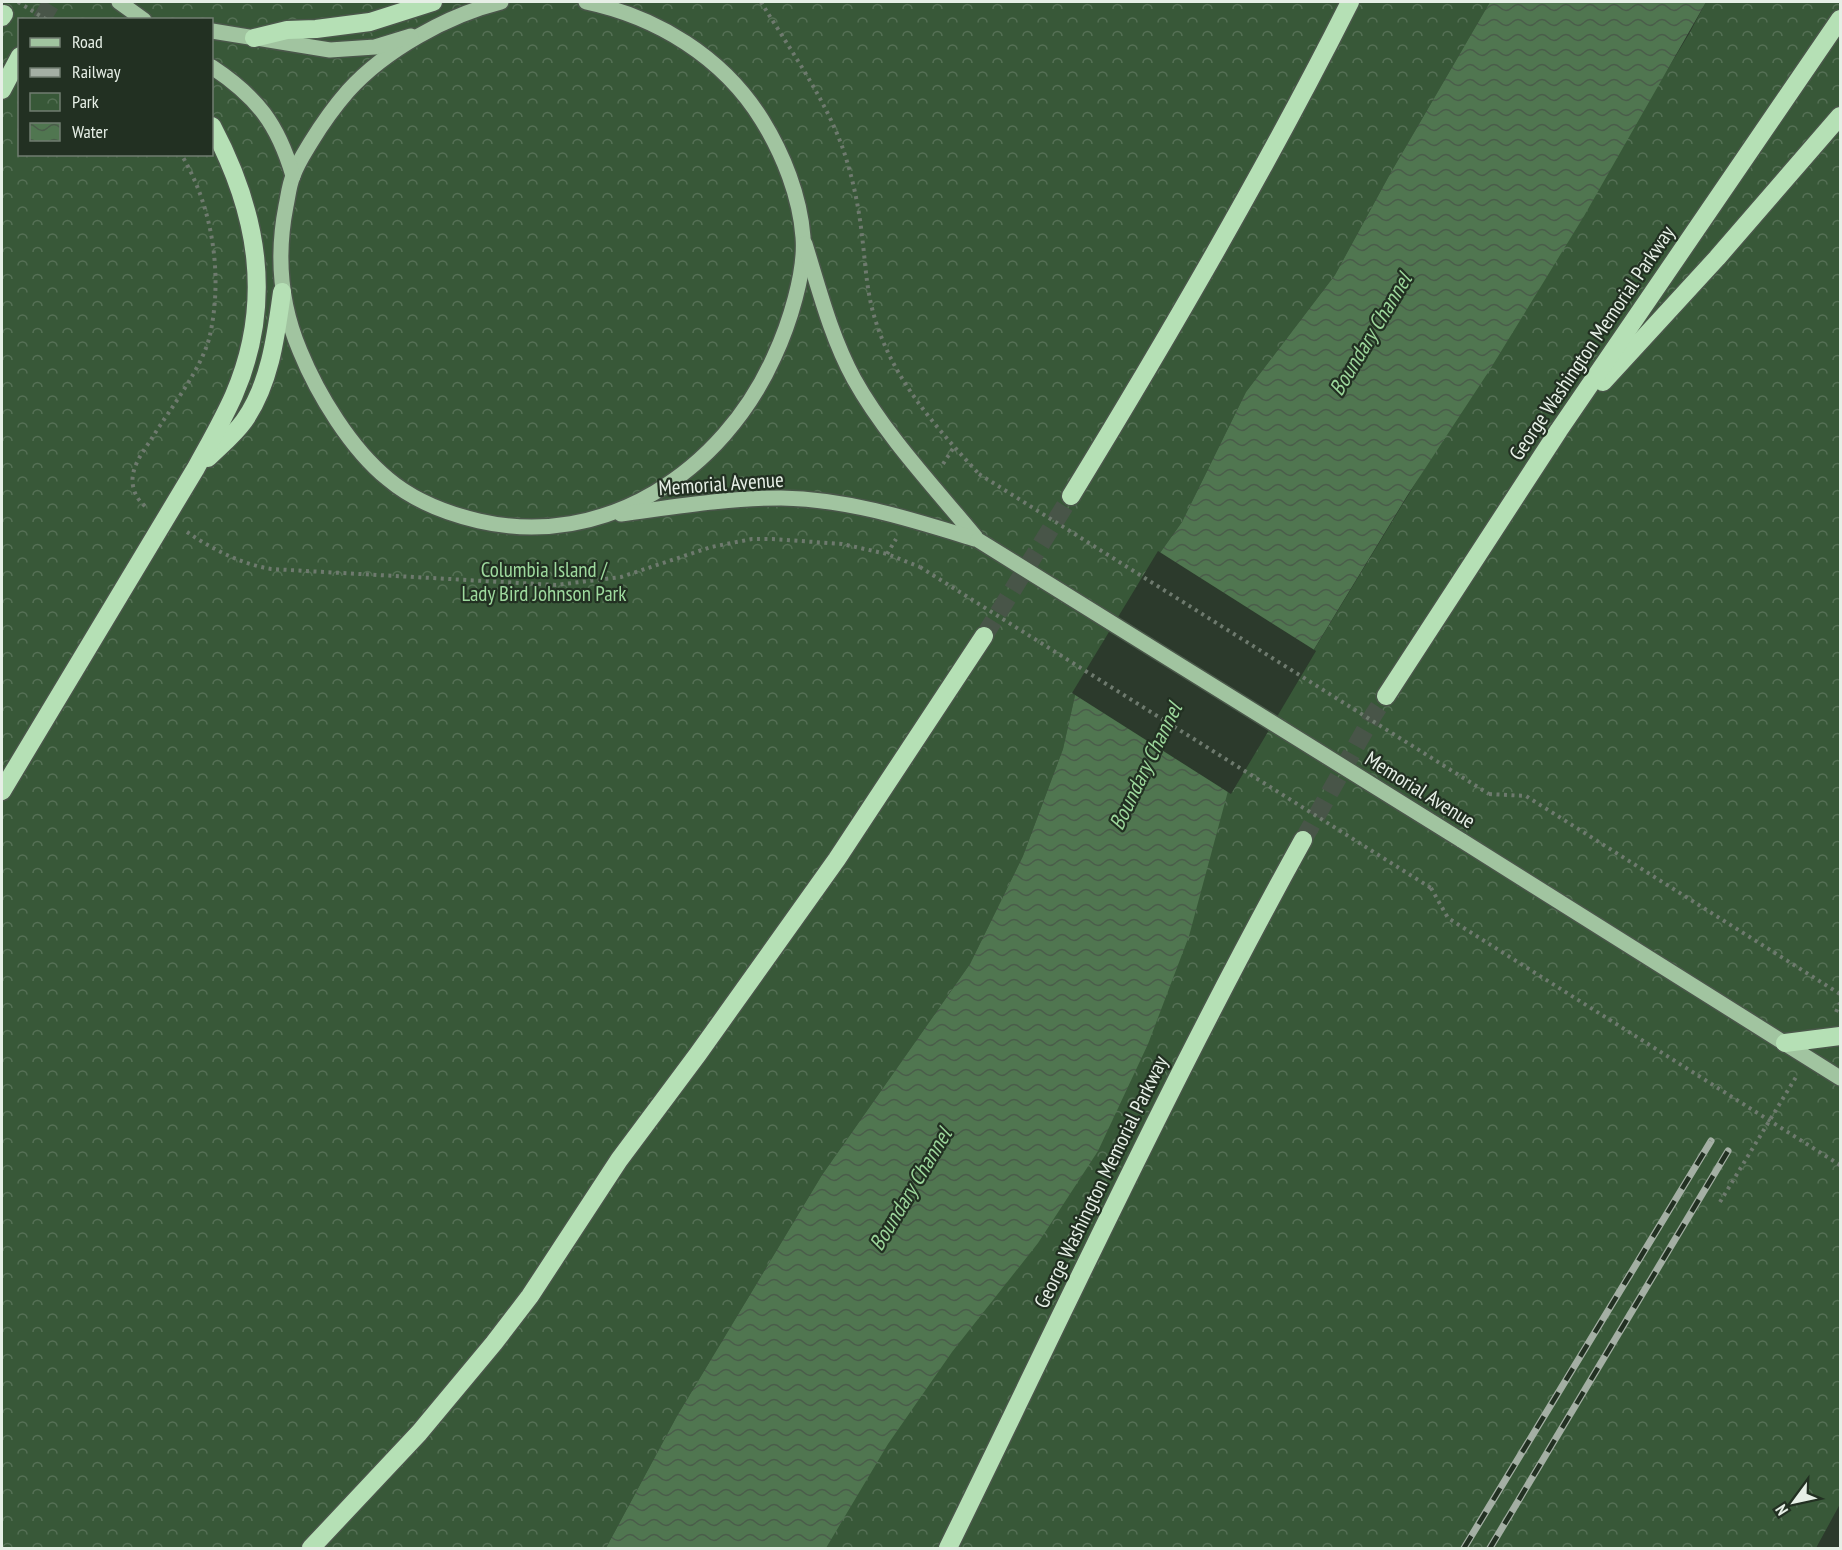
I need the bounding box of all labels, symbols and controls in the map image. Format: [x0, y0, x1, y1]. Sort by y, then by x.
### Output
legend [18, 18, 213, 156]
text: Road [72, 30, 103, 53]
text: Railway [72, 60, 121, 83]
text: Park [72, 90, 99, 113]
text: Water [72, 120, 108, 143]
street label: George Washington Memorial Parkway [1503, 220, 1680, 465]
water label: Boundary Channel [1323, 266, 1418, 400]
street label: Memorial Avenue [657, 466, 784, 501]
park label: Columbia Island / Lady Bird Johnson Park [461, 556, 627, 607]
water label: Boundary Channel [1102, 696, 1189, 834]
street label: Memorial Avenue [1360, 745, 1481, 834]
street label: George Washington Memorial Parkway [1028, 1051, 1174, 1312]
water label: Boundary Channel [863, 1121, 958, 1255]
north arrow [1764, 1472, 1824, 1532]
text: N [1771, 1501, 1792, 1519]

